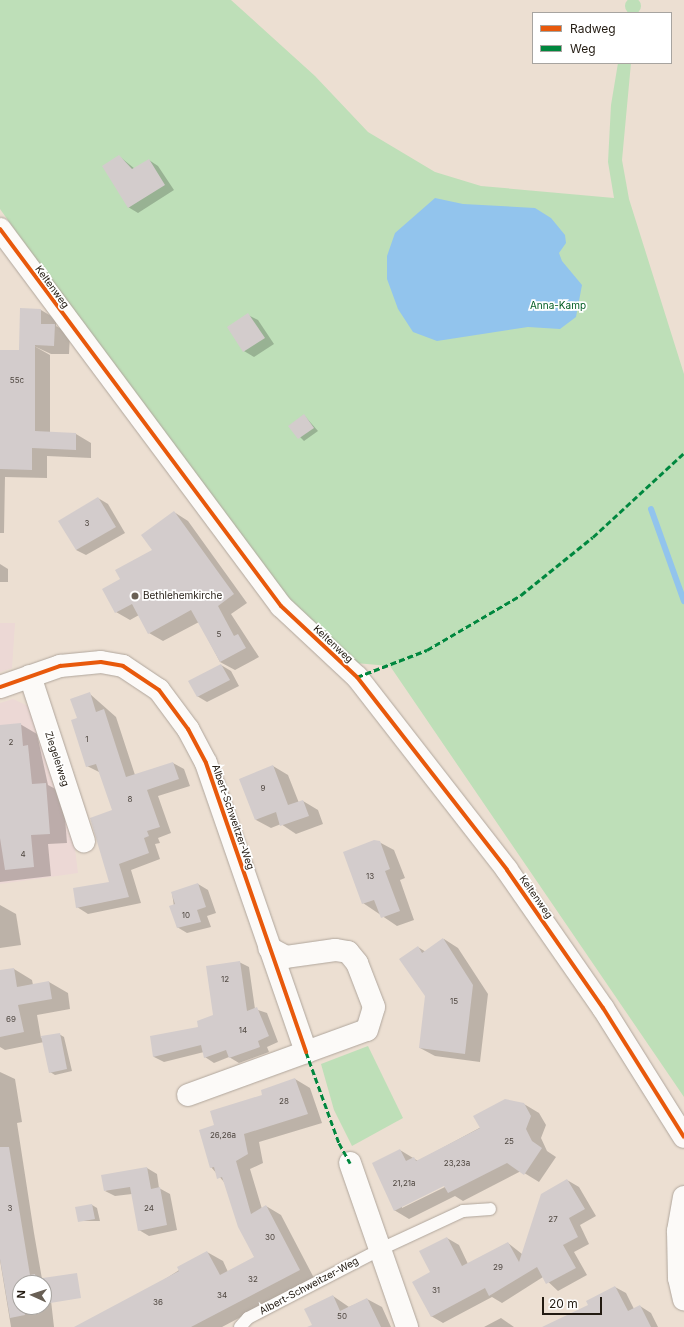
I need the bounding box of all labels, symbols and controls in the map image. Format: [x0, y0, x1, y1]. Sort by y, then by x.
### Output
legend [532, 12, 672, 64]
text: Radweg [570, 21, 616, 36]
text: Weg [570, 41, 596, 56]
street label: Keltenweg [33, 263, 71, 311]
park label: Anna-Kamp [530, 300, 586, 312]
house number: 55c [10, 376, 24, 386]
house number: 3 [85, 519, 89, 529]
place label: Bethlehemkirche [143, 590, 222, 602]
marker: Bethlehemkirche [130, 591, 140, 601]
street label: Keltenweg [311, 623, 355, 665]
house number: 5 [217, 630, 221, 640]
street label: Ziegeleiweg [42, 730, 72, 788]
house number: 1 [85, 735, 89, 745]
house number: 2 [9, 738, 13, 748]
street label: Albert-Schweitzer-Weg [209, 763, 257, 871]
house number: 9 [261, 784, 265, 794]
house number: 8 [128, 795, 132, 805]
house number: 4 [20, 850, 26, 860]
house number: 13 [366, 872, 374, 882]
street label: Keltenweg [517, 873, 555, 921]
house number: 10 [182, 911, 190, 921]
house number: 12 [221, 975, 229, 985]
house number: 15 [450, 997, 458, 1007]
house number: 69 [6, 1015, 16, 1025]
house number: 14 [239, 1026, 247, 1036]
house number: 28 [279, 1097, 289, 1107]
house number: 26,26a [210, 1131, 236, 1141]
house number: 25 [504, 1137, 514, 1147]
house number: 23,23a [444, 1159, 470, 1169]
house number: 21,21a [392, 1179, 416, 1189]
house number: 3 [8, 1204, 12, 1214]
house number: 24 [144, 1204, 154, 1214]
house number: 27 [548, 1215, 558, 1225]
house number: 30 [265, 1233, 275, 1243]
street label: Albert-Schweitzer-Weg [257, 1255, 361, 1317]
house number: 29 [493, 1263, 503, 1273]
north arrow [12, 1275, 52, 1315]
house number: 32 [248, 1275, 258, 1285]
house number: 31 [432, 1286, 440, 1296]
scale bar [544, 1289, 604, 1315]
text: N [14, 1290, 28, 1299]
house number: 34 [217, 1291, 227, 1301]
text: 20 m [549, 1296, 578, 1311]
house number: 36 [153, 1298, 163, 1308]
house number: 50 [337, 1312, 347, 1322]

